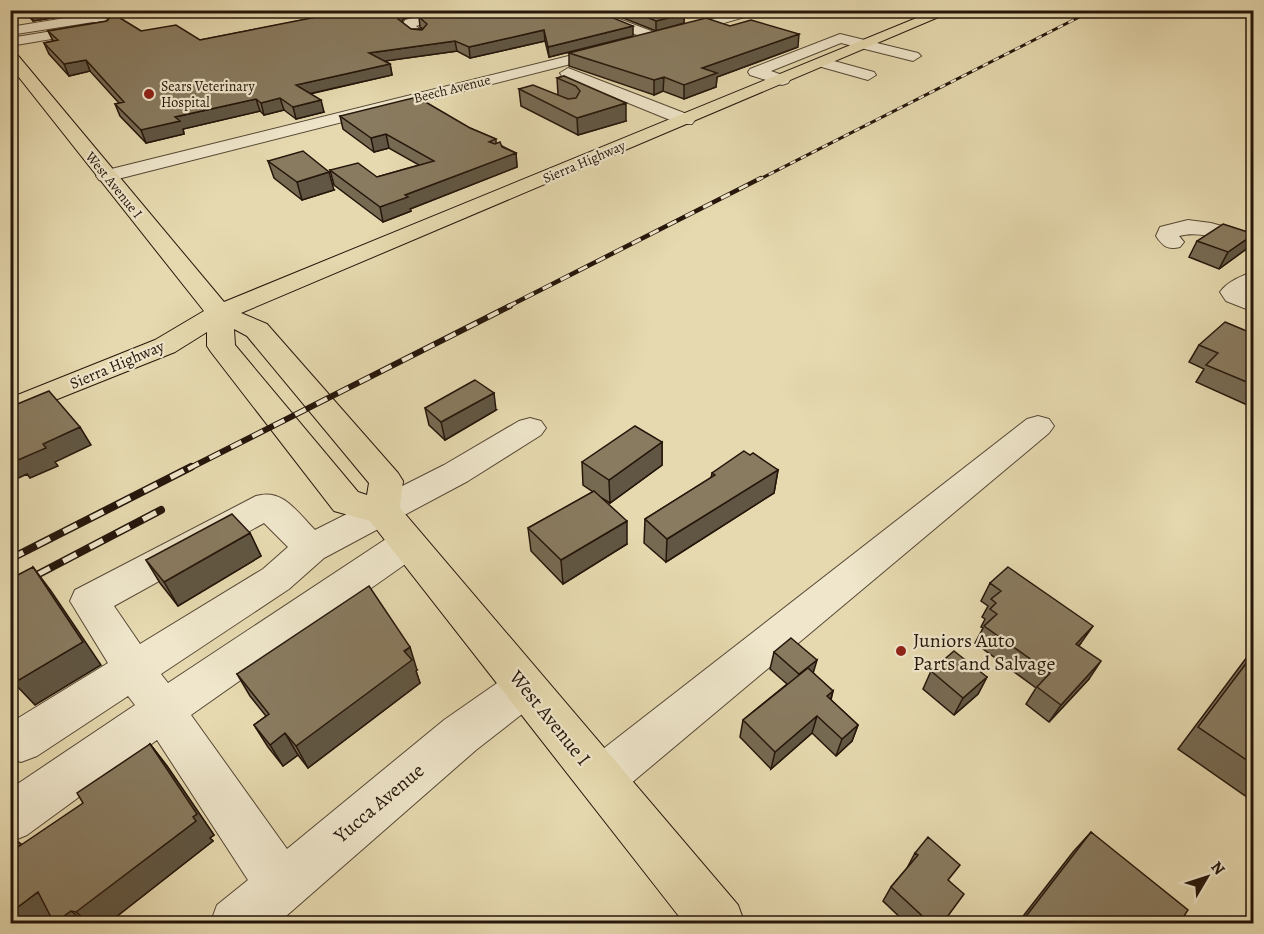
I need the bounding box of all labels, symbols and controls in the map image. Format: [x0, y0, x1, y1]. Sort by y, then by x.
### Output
street label: Beech Avenue [412, 70, 492, 108]
place label: Sears Veterinary Hospital [161, 77, 255, 112]
marker: Sears Veterinary Hospital [142, 87, 156, 101]
street label: Sierra Highway [540, 136, 629, 188]
street label: West Avenue I [81, 147, 147, 222]
street label: Sierra Highway [66, 335, 168, 395]
place label: Juniors Auto Parts and Salvage [913, 627, 1055, 677]
marker: Juniors Auto Parts and Salvage [894, 644, 908, 658]
street label: West Avenue I [503, 664, 597, 771]
street label: Yucca Avenue [327, 757, 430, 849]
north arrow [1177, 847, 1237, 907]
text: N [1206, 857, 1230, 880]

